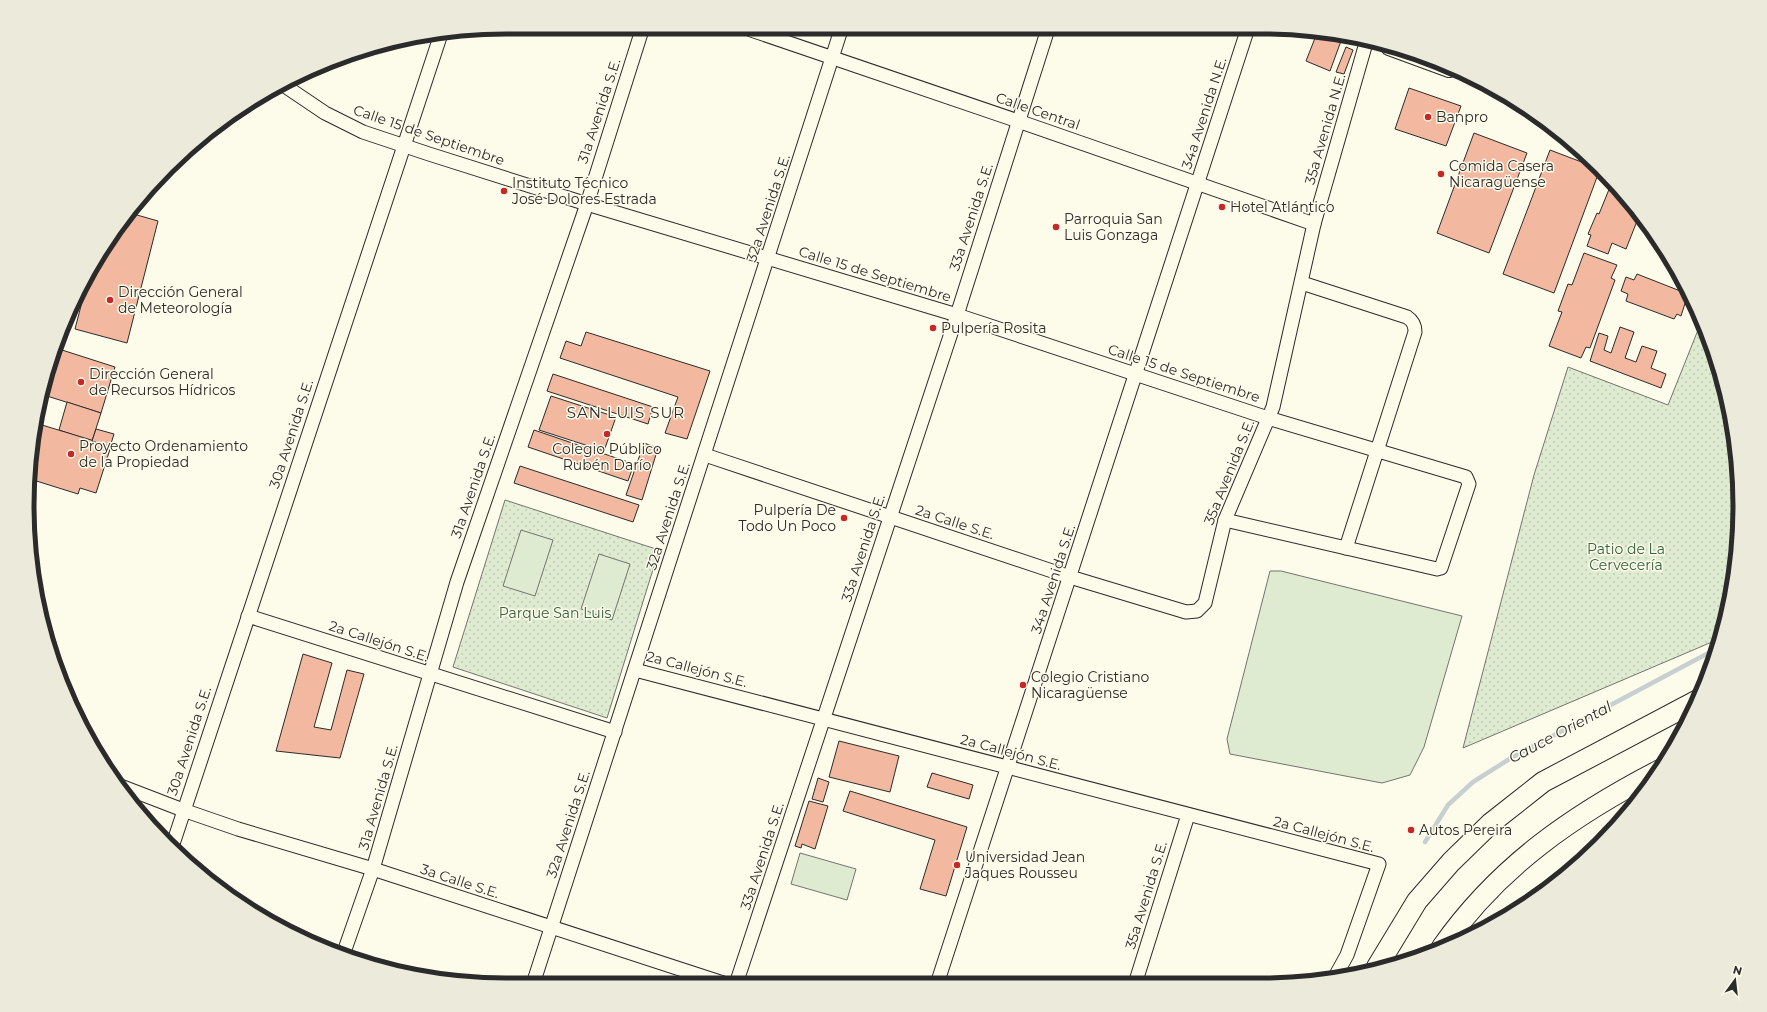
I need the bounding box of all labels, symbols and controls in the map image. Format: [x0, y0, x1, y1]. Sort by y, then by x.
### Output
street label: 34a Avenida N.E. [1177, 55, 1231, 171]
street label: 31a Avenida S.E. [574, 56, 624, 166]
street label: 35a Avenida N.E. [1301, 71, 1349, 187]
street label: Calle Central [993, 88, 1083, 134]
street label: Calle 15 de Septiembre [351, 101, 507, 169]
place label: Banpro [1436, 108, 1488, 126]
marker: Banpro [1423, 112, 1433, 122]
street label: 32a Avenida S.E. [742, 152, 794, 264]
place label: Comida Casera Nicaragüense [1449, 157, 1554, 191]
street label: 33a Avenida S.E. [945, 161, 997, 273]
marker: Comida Casera Nicaragüense [1436, 169, 1446, 179]
place label: Instituto Técnico José Dolores Estrada [511, 174, 657, 208]
marker: Instituto Técnico José Dolores Estrada [499, 186, 509, 196]
place label: Hotel Atlántico [1230, 198, 1335, 216]
marker: Hotel Atlántico [1217, 202, 1227, 212]
place label: Parroquia San Luis Gonzaga [1064, 210, 1163, 244]
marker: Parroquia San Luis Gonzaga [1051, 222, 1061, 232]
street label: Calle 15 de Septiembre [796, 242, 954, 306]
place label: Dirección General de Meteorología [118, 283, 243, 317]
marker: Dirección General de Meteorología [105, 295, 115, 305]
place label: Pulpería Rosita [941, 319, 1046, 337]
marker: Pulpería Rosita [928, 323, 938, 333]
street label: Calle 15 de Septiembre [1106, 340, 1262, 406]
place label: Dirección General de Recursos Hídricos [89, 365, 236, 399]
marker: Dirección General de Recursos Hídricos [76, 377, 86, 387]
street label: 30a Avenida S.E. [265, 377, 317, 491]
district label: SAN LUIS SUR [567, 403, 685, 422]
street label: 35a Avenida S.E. [1200, 417, 1258, 527]
marker: Colegio Público Rubén Darío [602, 429, 612, 439]
street label: 31a Avenida S.E. [447, 431, 499, 541]
place label: Proyecto Ordenamiento de la Propiedad [79, 437, 248, 471]
place label: Colegio Público Rubén Darío [552, 440, 662, 474]
marker: Proyecto Ordenamiento de la Propiedad [66, 449, 76, 459]
street label: 32a Avenida S.E. [642, 460, 694, 572]
street label: 33a Avenida S.E. [837, 492, 889, 604]
place label: Pulpería De Todo Un Poco [739, 501, 836, 535]
street label: 2a Calle S.E. [913, 501, 997, 543]
marker: Pulpería De Todo Un Poco [839, 513, 849, 523]
street label: 34a Avenida S.E. [1027, 522, 1079, 636]
park label: Patio de La Cervecería [1587, 540, 1665, 574]
park label: Parque San Luis [499, 604, 612, 622]
street label: 2a Callejón S.E. [327, 616, 431, 666]
street label: 2a Callejón S.E. [644, 647, 750, 691]
place label: Colegio Cristiano Nicaragüense [1031, 668, 1150, 702]
marker: Colegio Cristiano Nicaragüense [1018, 680, 1028, 690]
street label: 30a Avenida S.E. [163, 684, 215, 798]
water label: Cauce Oriental [1505, 697, 1615, 767]
street label: 2a Callejón S.E. [958, 730, 1064, 774]
street label: 31a Avenida S.E. [354, 742, 402, 852]
street label: 32a Avenida S.E. [542, 768, 594, 880]
street label: 33a Avenida S.E. [736, 800, 788, 912]
street label: 2a Callejón S.E. [1271, 812, 1377, 856]
place label: Autos Pereira [1419, 821, 1512, 839]
marker: Autos Pereira [1406, 825, 1416, 835]
street label: 35a Avenida S.E. [1121, 839, 1171, 951]
place label: Universidad Jean Jaques Rousseu [964, 848, 1085, 882]
street label: 3a Calle S.E. [418, 860, 502, 902]
marker: Universidad Jean Jaques Rousseu [952, 860, 962, 870]
north arrow [1715, 960, 1755, 1000]
text: N [1731, 962, 1744, 978]

